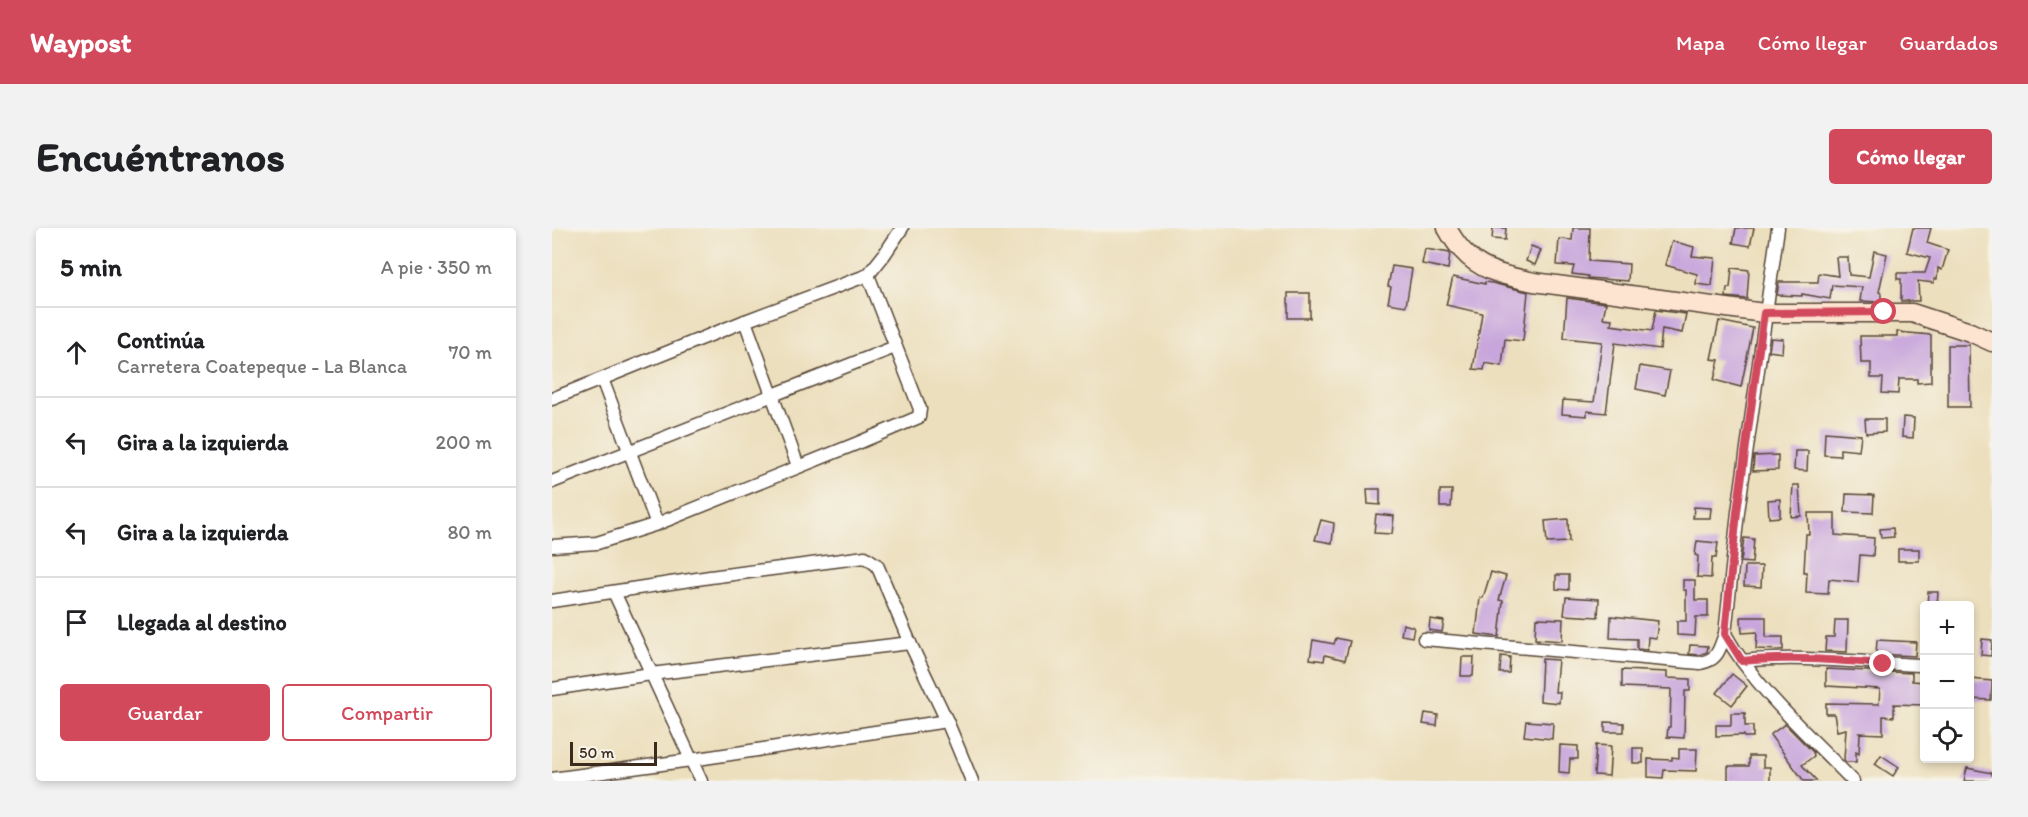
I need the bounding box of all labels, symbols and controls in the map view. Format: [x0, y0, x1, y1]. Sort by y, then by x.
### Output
text: Waypost [30, 25, 132, 59]
text: Mapa [1676, 30, 1725, 55]
text: Cómo llegar [1758, 30, 1867, 55]
text: Guardados [1900, 30, 1998, 55]
button: Cómo llegar [1829, 129, 1992, 184]
text: Encuéntranos [36, 131, 285, 182]
text: 5 min [60, 251, 122, 283]
text: A pie · 350 m [381, 255, 492, 279]
route start [1870, 298, 1896, 324]
text: Continúa [117, 327, 205, 354]
icon: ahead [60, 336, 93, 369]
text: 70 m [448, 340, 492, 364]
text: Carretera Coatepeque - La Blanca [117, 354, 407, 378]
icon: left [60, 426, 93, 459]
text: Gira a la izquierda [117, 429, 288, 456]
text: 200 m [436, 430, 492, 454]
icon: left [60, 516, 93, 549]
text: Gira a la izquierda [117, 519, 288, 546]
text: 80 m [447, 520, 492, 544]
map controls [1920, 601, 1974, 763]
button: + [1920, 601, 1974, 655]
icon: arrive [60, 606, 93, 639]
text: Llegada al destino [117, 609, 287, 636]
route end [1869, 650, 1895, 676]
button: − [1920, 655, 1974, 709]
button: Guardar [60, 684, 270, 741]
button: Compartir [282, 684, 492, 741]
button: locate [1920, 709, 1974, 763]
scale bar [570, 739, 657, 766]
text: 50 m [579, 743, 614, 762]

